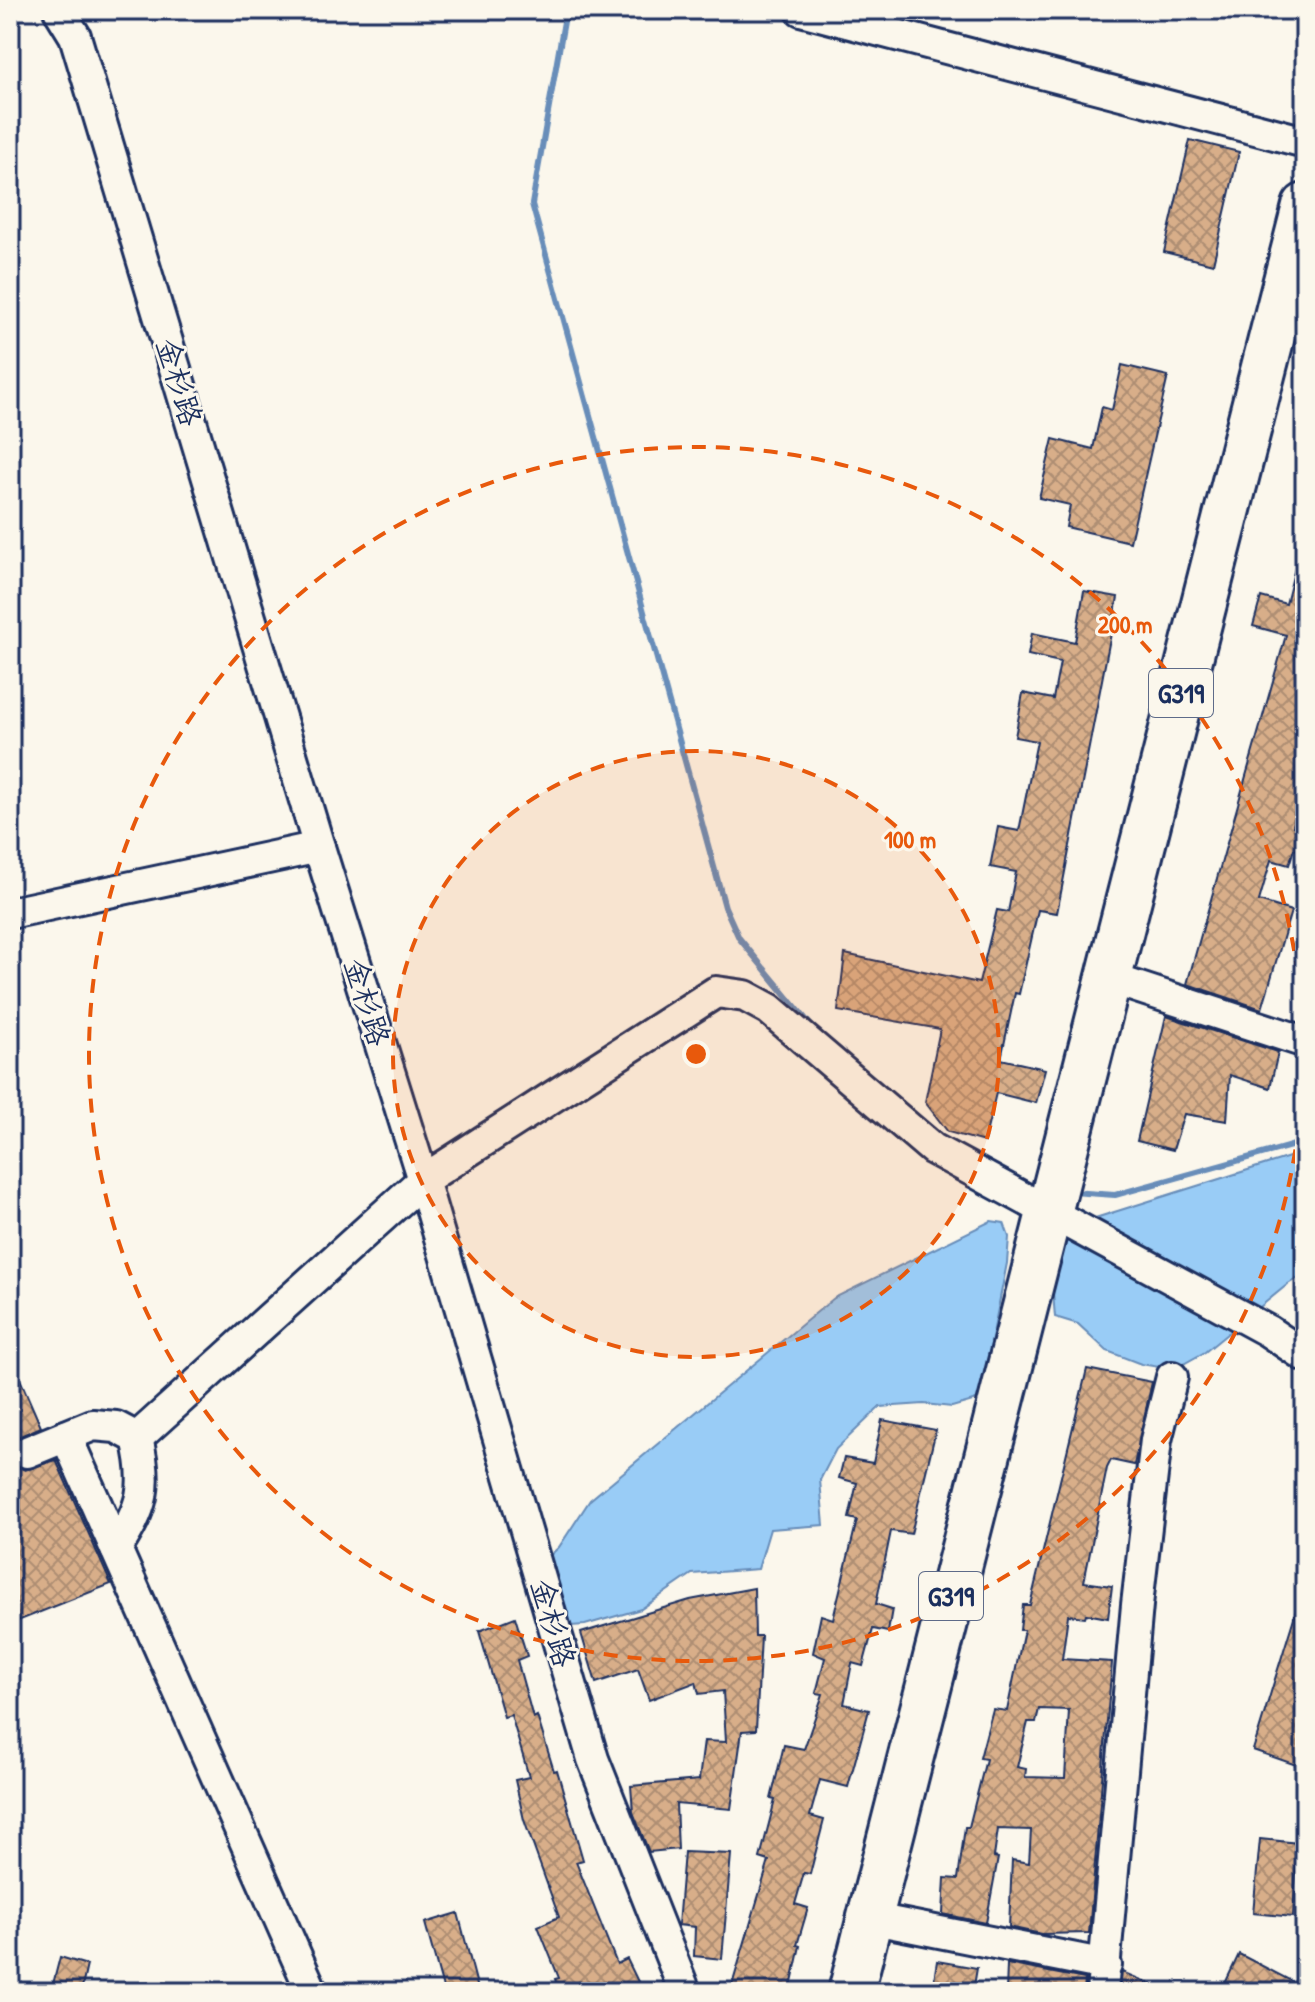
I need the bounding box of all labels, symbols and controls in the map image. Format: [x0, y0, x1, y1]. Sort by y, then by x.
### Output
street label: 金杉路 [148, 333, 212, 431]
text: 200 m [1098, 608, 1152, 640]
road number: G319 [1149, 669, 1213, 717]
text: 100 m [884, 823, 936, 855]
street label: 金杉路 [336, 953, 400, 1051]
centre of rings [682, 1040, 710, 1068]
road number: G319 [919, 1572, 983, 1620]
street label: 金杉路 [522, 1574, 586, 1671]

